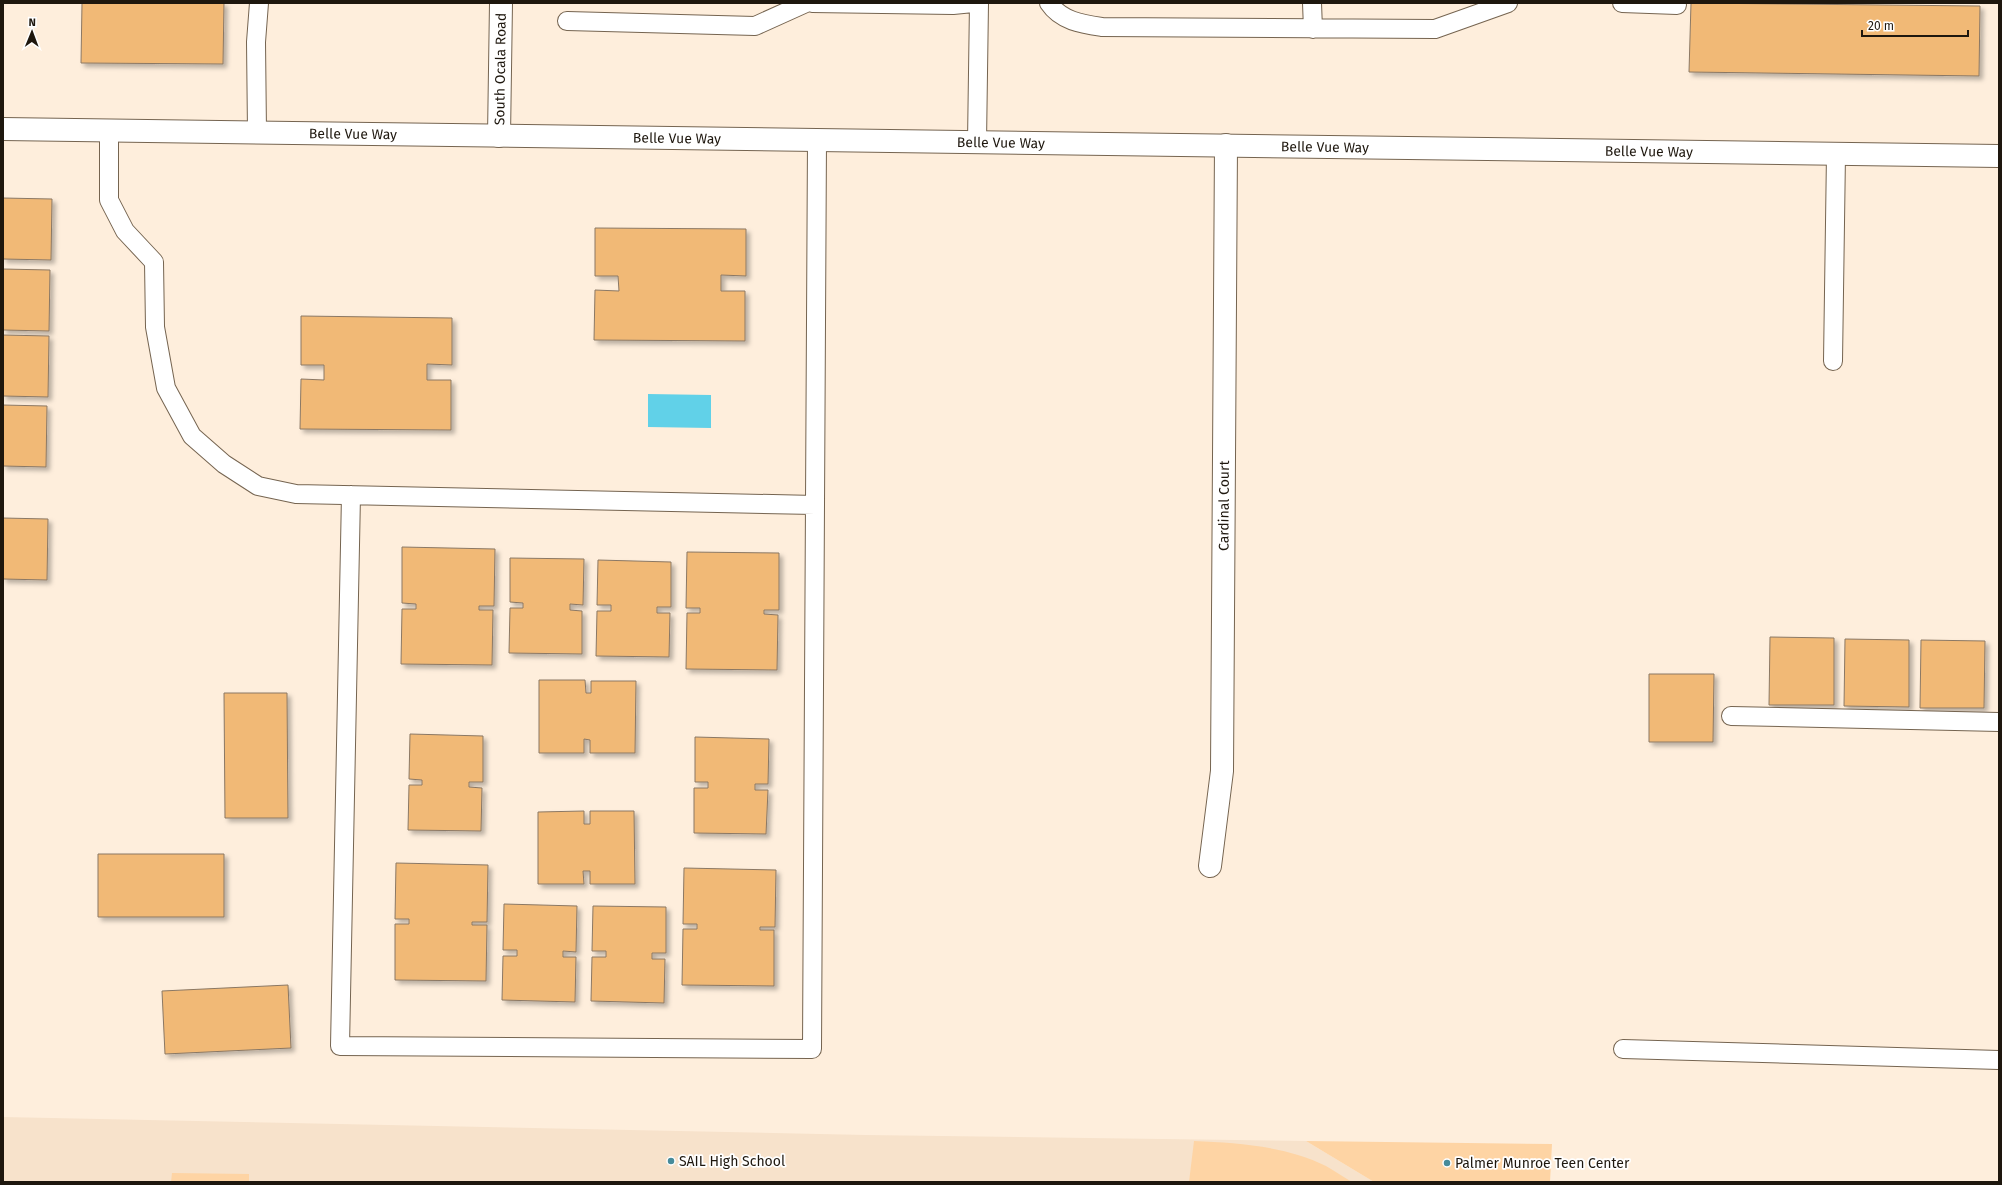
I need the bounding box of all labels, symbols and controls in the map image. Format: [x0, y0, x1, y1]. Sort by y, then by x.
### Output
north arrow [12, 12, 52, 52]
scale bar [1862, 12, 1968, 38]
street label: South Ocala Road [491, 13, 509, 125]
text: N [28, 16, 36, 29]
text: 20 m [1868, 19, 1894, 33]
street label: Belle Vue Way [309, 125, 397, 143]
street label: Belle Vue Way [633, 129, 721, 147]
street label: Belle Vue Way [957, 133, 1045, 152]
street label: Belle Vue Way [1281, 138, 1369, 156]
street label: Belle Vue Way [1605, 142, 1693, 160]
street label: Cardinal Court [1215, 459, 1232, 551]
place label: SAIL High School [679, 1153, 785, 1170]
place label: Palmer Munroe Teen Center [1455, 1155, 1630, 1172]
marker: SAIL High School [666, 1156, 676, 1166]
marker: Palmer Munroe Teen Center [1442, 1158, 1452, 1168]

